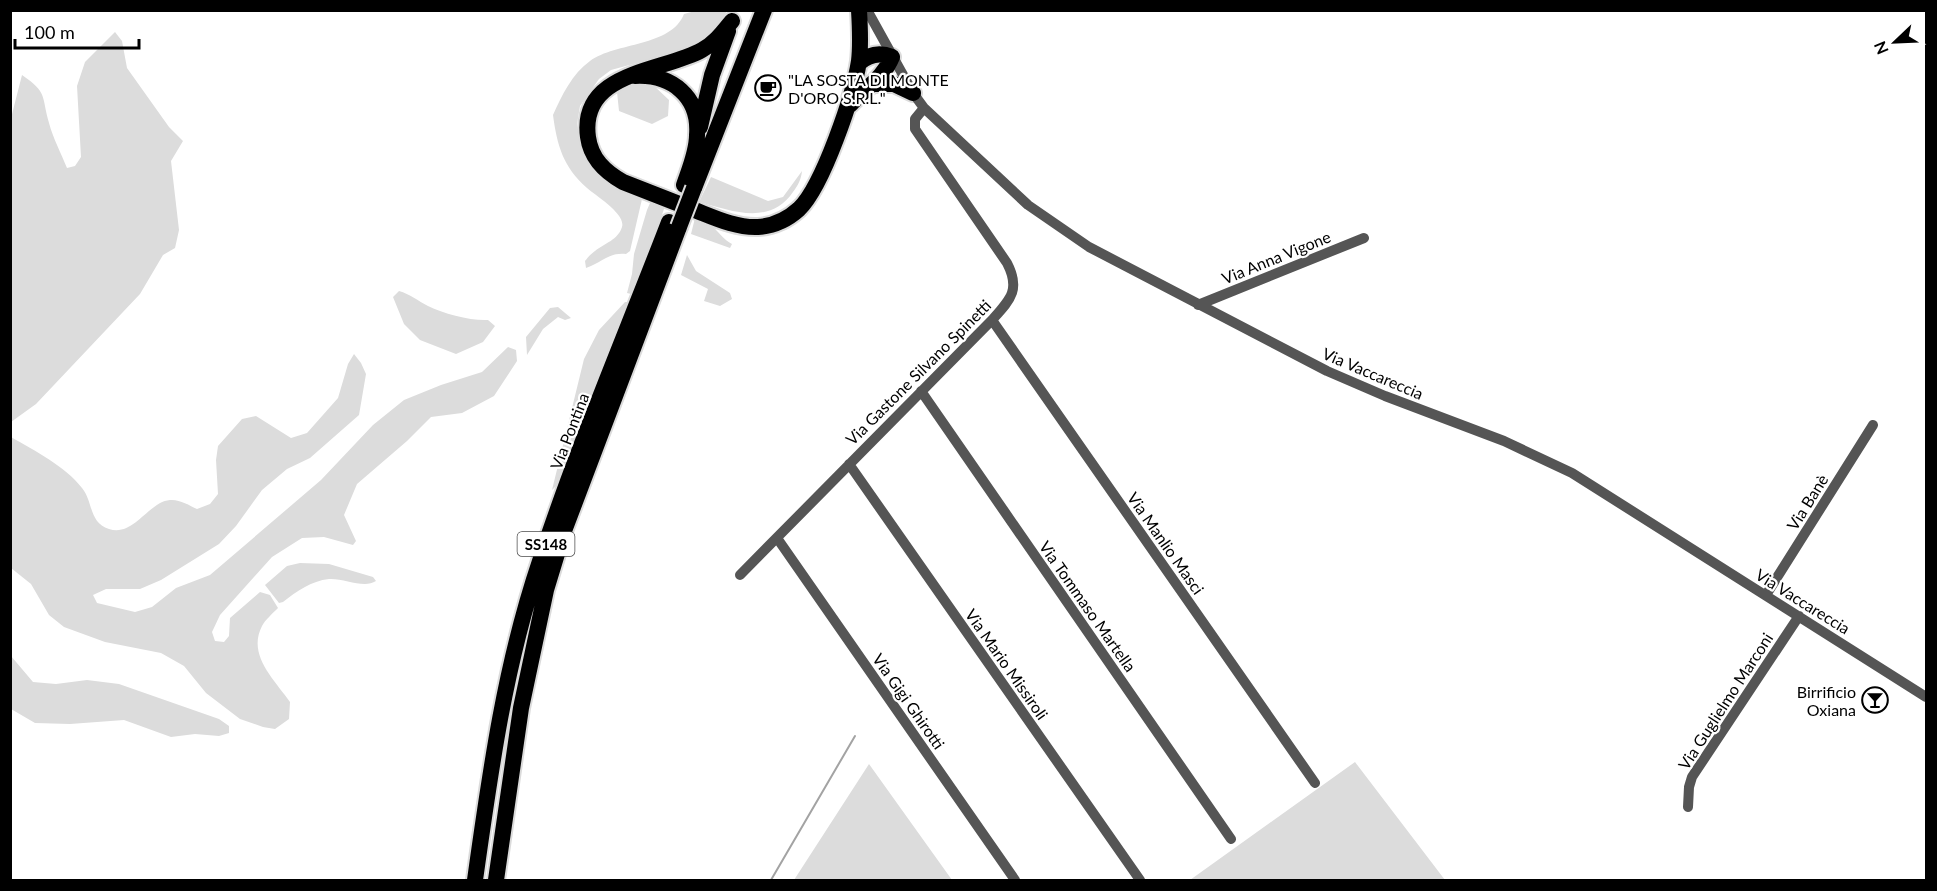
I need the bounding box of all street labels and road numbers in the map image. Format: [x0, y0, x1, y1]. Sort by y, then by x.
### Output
street label: Via Anna Vigone [1219, 227, 1333, 287]
street label: Via Gastone Silvano Spinetti [842, 295, 995, 448]
street label: Via Vaccareccia [1320, 343, 1426, 403]
street label: Via Pontina [546, 390, 592, 472]
street label: Via Banè [1782, 471, 1832, 533]
street label: Via Manlio Masci [1124, 488, 1208, 598]
road number: SS148 [518, 532, 574, 556]
street label: Via Tommaso Martella [1036, 537, 1140, 675]
street label: Via Vaccareccia [1752, 564, 1854, 638]
street label: Via Mario Missiroli [962, 605, 1052, 723]
street label: Via Guglielmo Marconi [1674, 629, 1776, 773]
street label: Via Gigi Ghirotti [869, 650, 949, 752]

